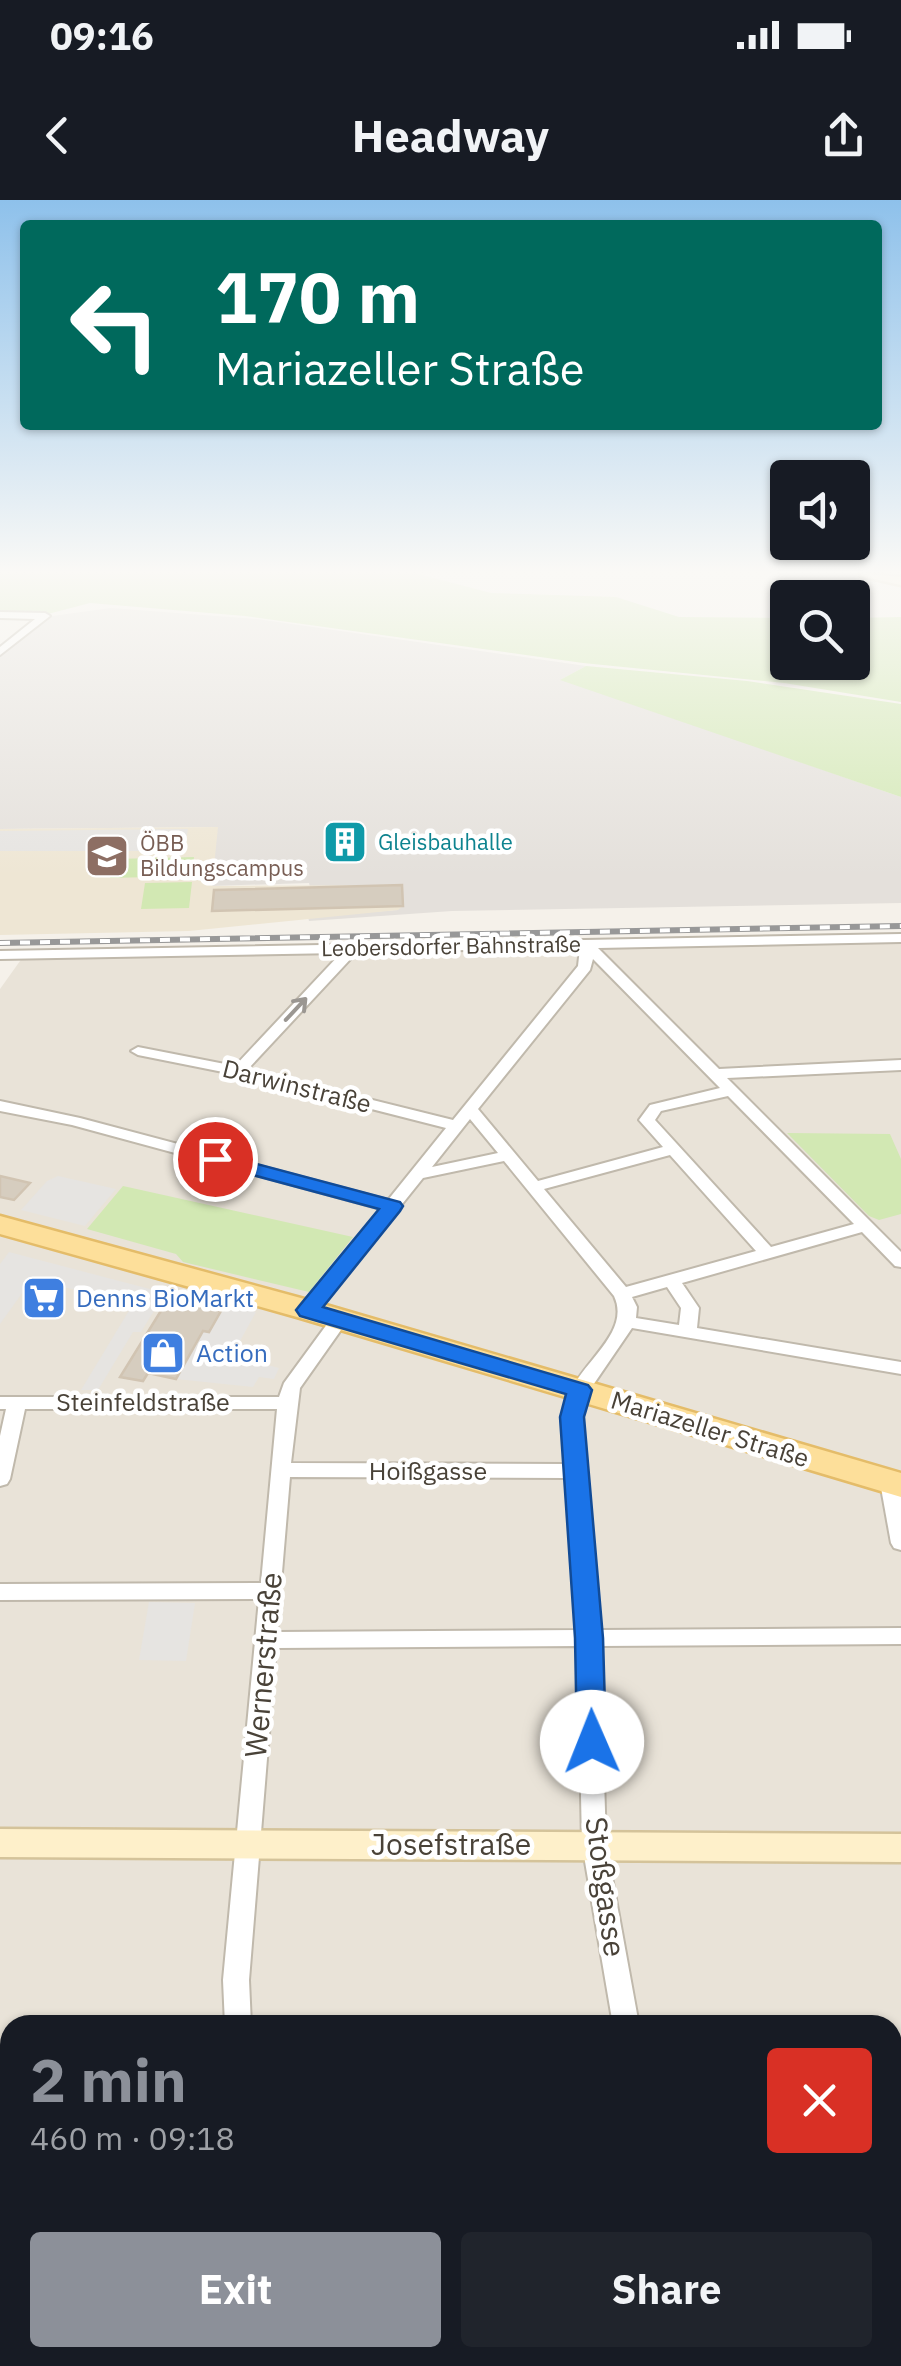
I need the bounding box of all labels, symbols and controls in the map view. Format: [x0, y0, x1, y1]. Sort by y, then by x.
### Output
text: 09:16 [50, 11, 154, 60]
text: Headway [352, 106, 549, 164]
icon: back [30, 108, 85, 163]
icon: share [816, 108, 871, 163]
text: 170 m [215, 251, 420, 342]
icon: left [50, 260, 180, 390]
text: Mariazeller Straße [215, 339, 584, 397]
map controls [770, 460, 870, 680]
button: sound [770, 460, 870, 560]
button: search [770, 580, 870, 680]
building icon: Gleisbauhalle [322, 819, 368, 865]
place label: Gleisbauhalle [378, 827, 513, 856]
place label: ÖBB Bildungscampus [140, 828, 304, 882]
school or university icon: ÖBB Bildungscampus [84, 833, 130, 879]
street label: Leobersdorfer Bahnstraße [321, 929, 581, 962]
one-way arrow [284, 997, 307, 1022]
street label: Darwinstraße [219, 1051, 375, 1120]
pin [173, 1117, 258, 1202]
icon: arrive [188, 1132, 243, 1187]
supermarket icon: Denns BioMarkt [21, 1275, 67, 1321]
place label: Denns BioMarkt [76, 1281, 254, 1314]
shop icon: Action [140, 1330, 186, 1376]
place label: Action [196, 1336, 268, 1369]
street label: Mariazeller Straße [607, 1383, 813, 1474]
street label: Steinfeldstraße [56, 1385, 230, 1418]
street label: Hoißgasse [369, 1454, 487, 1487]
street label: Wernerstraße [235, 1571, 290, 1759]
position arrow [540, 1690, 644, 1794]
street label: Stoßgasse [577, 1814, 636, 1959]
street label: Josefstraße [371, 1824, 531, 1863]
text: 2 min [30, 2040, 187, 2119]
button: close [767, 2048, 872, 2153]
text: 460 m · 09:18 [30, 2117, 235, 2159]
button: Exit [30, 2232, 441, 2347]
button: Share [461, 2232, 872, 2347]

